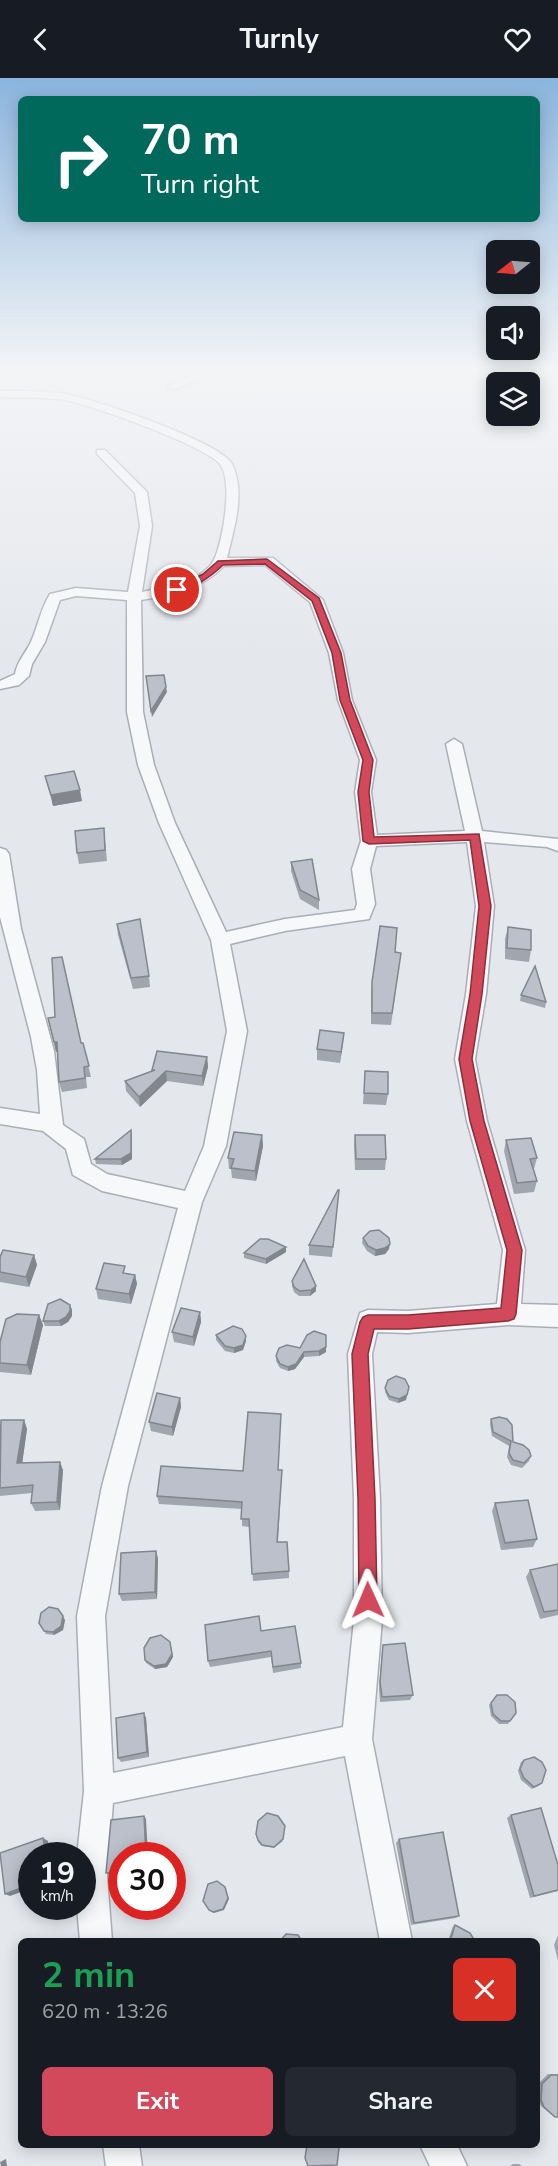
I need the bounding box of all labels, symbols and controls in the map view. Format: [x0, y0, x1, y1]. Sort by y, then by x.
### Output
text: Turnly [239, 21, 319, 58]
icon: back [24, 23, 57, 56]
icon: heart [501, 23, 534, 56]
text: 70 m [141, 112, 240, 169]
icon: right [42, 120, 120, 198]
text: Turn right [141, 166, 259, 203]
north arrow [486, 240, 540, 294]
map controls [486, 240, 540, 426]
button: sound [486, 306, 540, 360]
button: layers [486, 372, 540, 426]
pin [151, 564, 202, 615]
icon: arrive [160, 573, 193, 606]
position arrow [336, 1568, 400, 1632]
speed limit sign: 30 [108, 1842, 186, 1920]
text: 19 [39, 1853, 75, 1894]
text: km/h [40, 1886, 74, 1906]
text: 2 min [42, 1951, 135, 2000]
button: close [453, 1958, 516, 2021]
text: 620 m · 13:26 [42, 1998, 168, 2025]
button: Exit [42, 2067, 273, 2136]
button: Share [285, 2067, 516, 2136]

